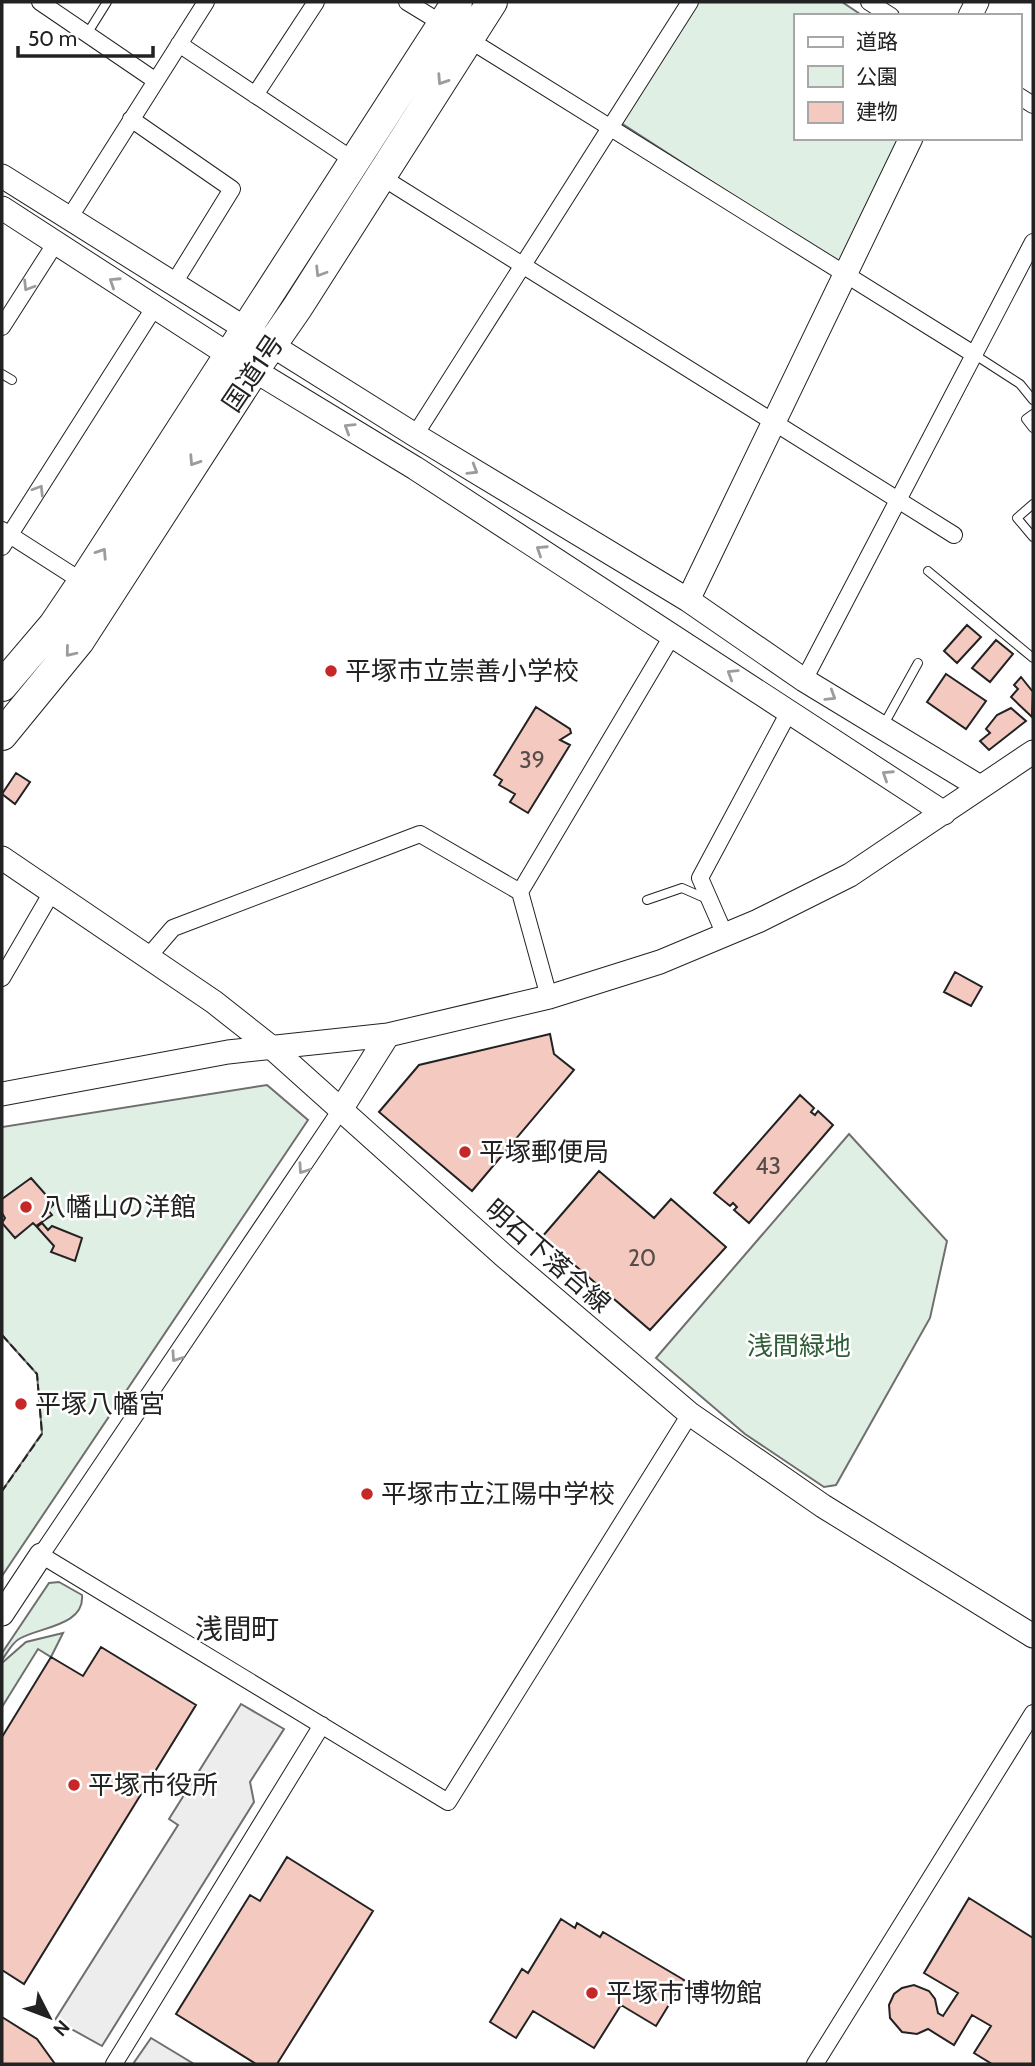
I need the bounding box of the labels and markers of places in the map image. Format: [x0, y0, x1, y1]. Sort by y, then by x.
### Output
place label: 平塚市立崇善小学校 [345, 655, 579, 687]
marker: 平塚市立崇善小学校 [323, 663, 339, 679]
place label: 平塚郵便局 [479, 1136, 609, 1168]
marker: 平塚郵便局 [457, 1144, 473, 1160]
place label: 八幡山の洋館 [40, 1191, 196, 1223]
marker: 八幡山の洋館 [18, 1199, 34, 1215]
place label: 平塚八幡宮 [35, 1388, 165, 1420]
marker: 平塚八幡宮 [13, 1396, 29, 1412]
place label: 平塚市立江陽中学校 [381, 1478, 615, 1510]
marker: 平塚市立江陽中学校 [359, 1486, 375, 1502]
place label: 平塚市役所 [88, 1769, 218, 1801]
marker: 平塚市役所 [66, 1777, 82, 1793]
place label: 平塚市博物館 [606, 1977, 762, 2009]
marker: 平塚市博物館 [584, 1985, 600, 2001]

